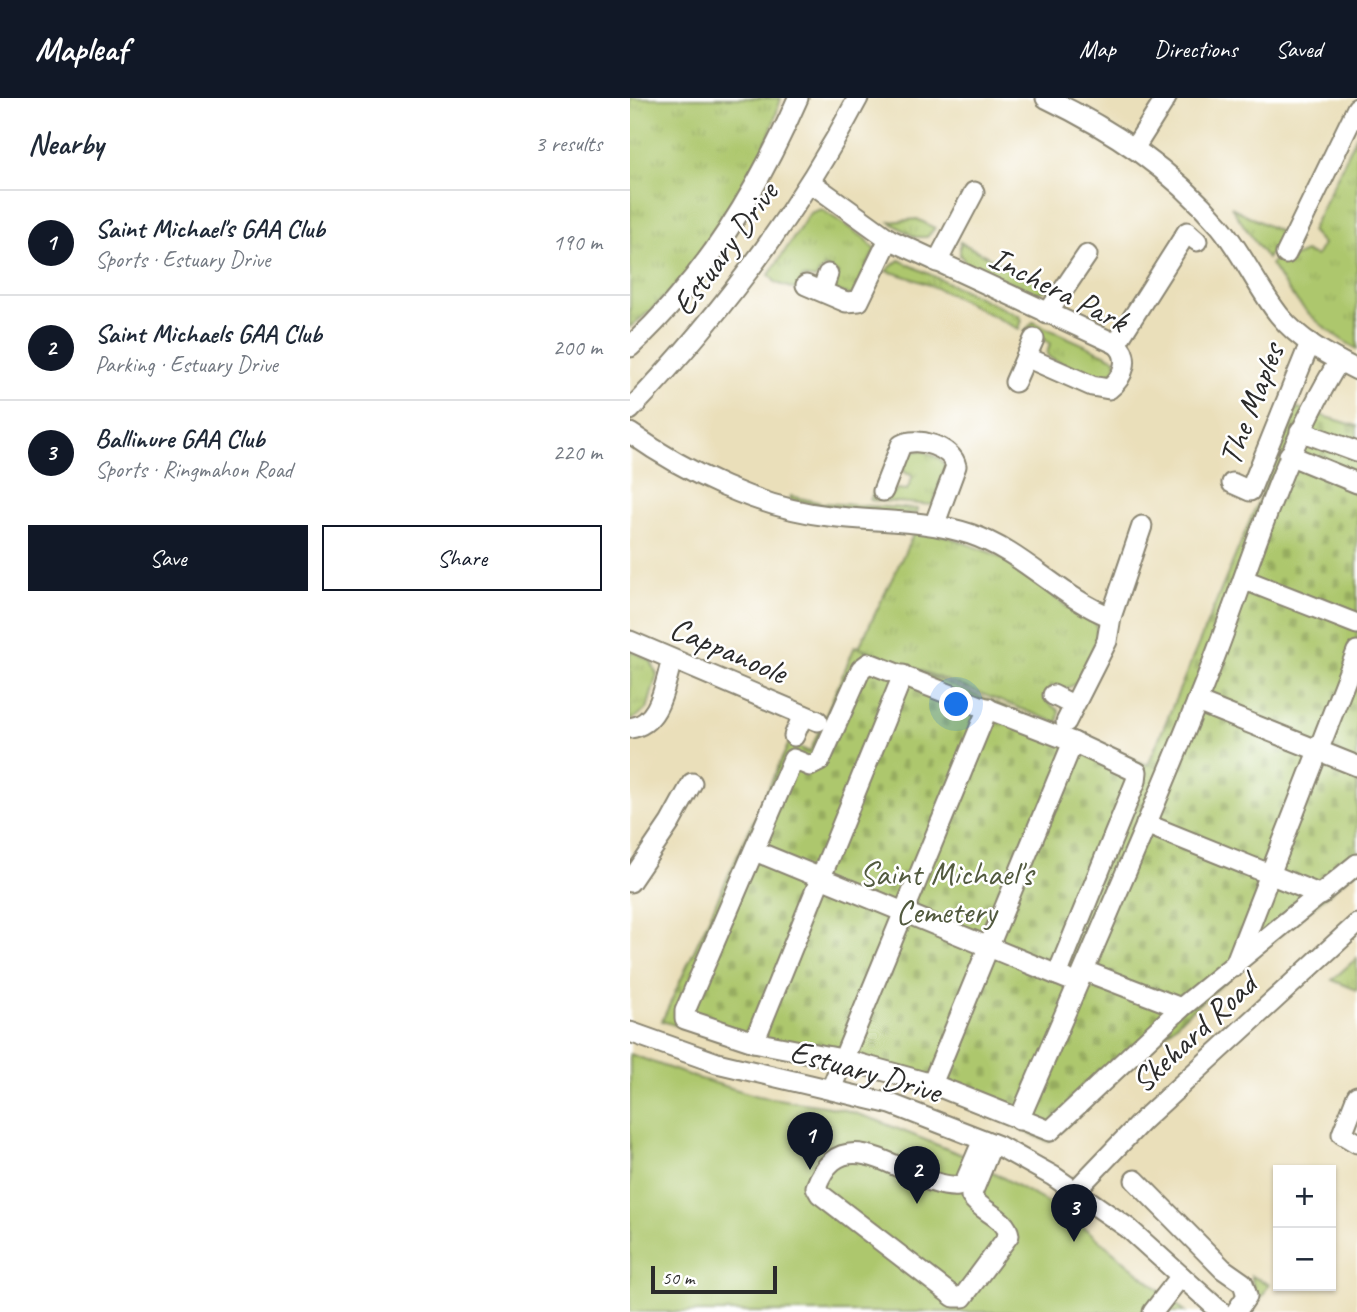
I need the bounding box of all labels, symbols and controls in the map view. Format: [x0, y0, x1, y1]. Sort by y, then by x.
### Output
text: Mapleaf [35, 28, 127, 70]
text: Map [1079, 34, 1116, 64]
text: Directions [1154, 34, 1237, 64]
text: Saved [1275, 34, 1322, 64]
text: Nearby [28, 125, 104, 163]
text: 3 results [535, 129, 602, 158]
street label: Estuary Drive [662, 172, 789, 324]
text: Saint Michael's GAA Club [95, 212, 325, 245]
text: 1 [46, 228, 56, 257]
text: 190 m [553, 228, 602, 257]
street label: Inchera Park [982, 236, 1136, 342]
text: Sports · Estuary Drive [95, 245, 270, 274]
text: Saint Michaels GAA Club [95, 317, 322, 350]
text: 2 [46, 333, 56, 362]
text: 200 m [553, 333, 602, 362]
street label: The Maples [1209, 335, 1294, 471]
text: Parking · Estuary Drive [95, 350, 278, 379]
text: Ballinure GAA Club [95, 422, 264, 455]
text: 3 [46, 438, 56, 467]
text: 220 m [553, 438, 602, 467]
text: Sports · Ringmahon Road [95, 455, 293, 484]
button: Save [28, 525, 308, 591]
button: Share [322, 525, 602, 591]
street label: Cappanoole [664, 607, 795, 694]
your location [939, 687, 973, 721]
park label: Saint Michael's Cemetery [859, 853, 1035, 933]
street label: Skehard Road [1122, 960, 1269, 1102]
street label: Estuary Drive [785, 1029, 948, 1113]
pin: 1 [787, 1112, 833, 1170]
pin: 2 [894, 1146, 940, 1204]
map controls [1273, 1165, 1336, 1291]
button: + [1273, 1165, 1336, 1228]
pin: 3 [1051, 1184, 1097, 1242]
button: − [1273, 1228, 1336, 1291]
scale bar [651, 1263, 777, 1295]
text: 50 m [662, 1266, 694, 1290]

